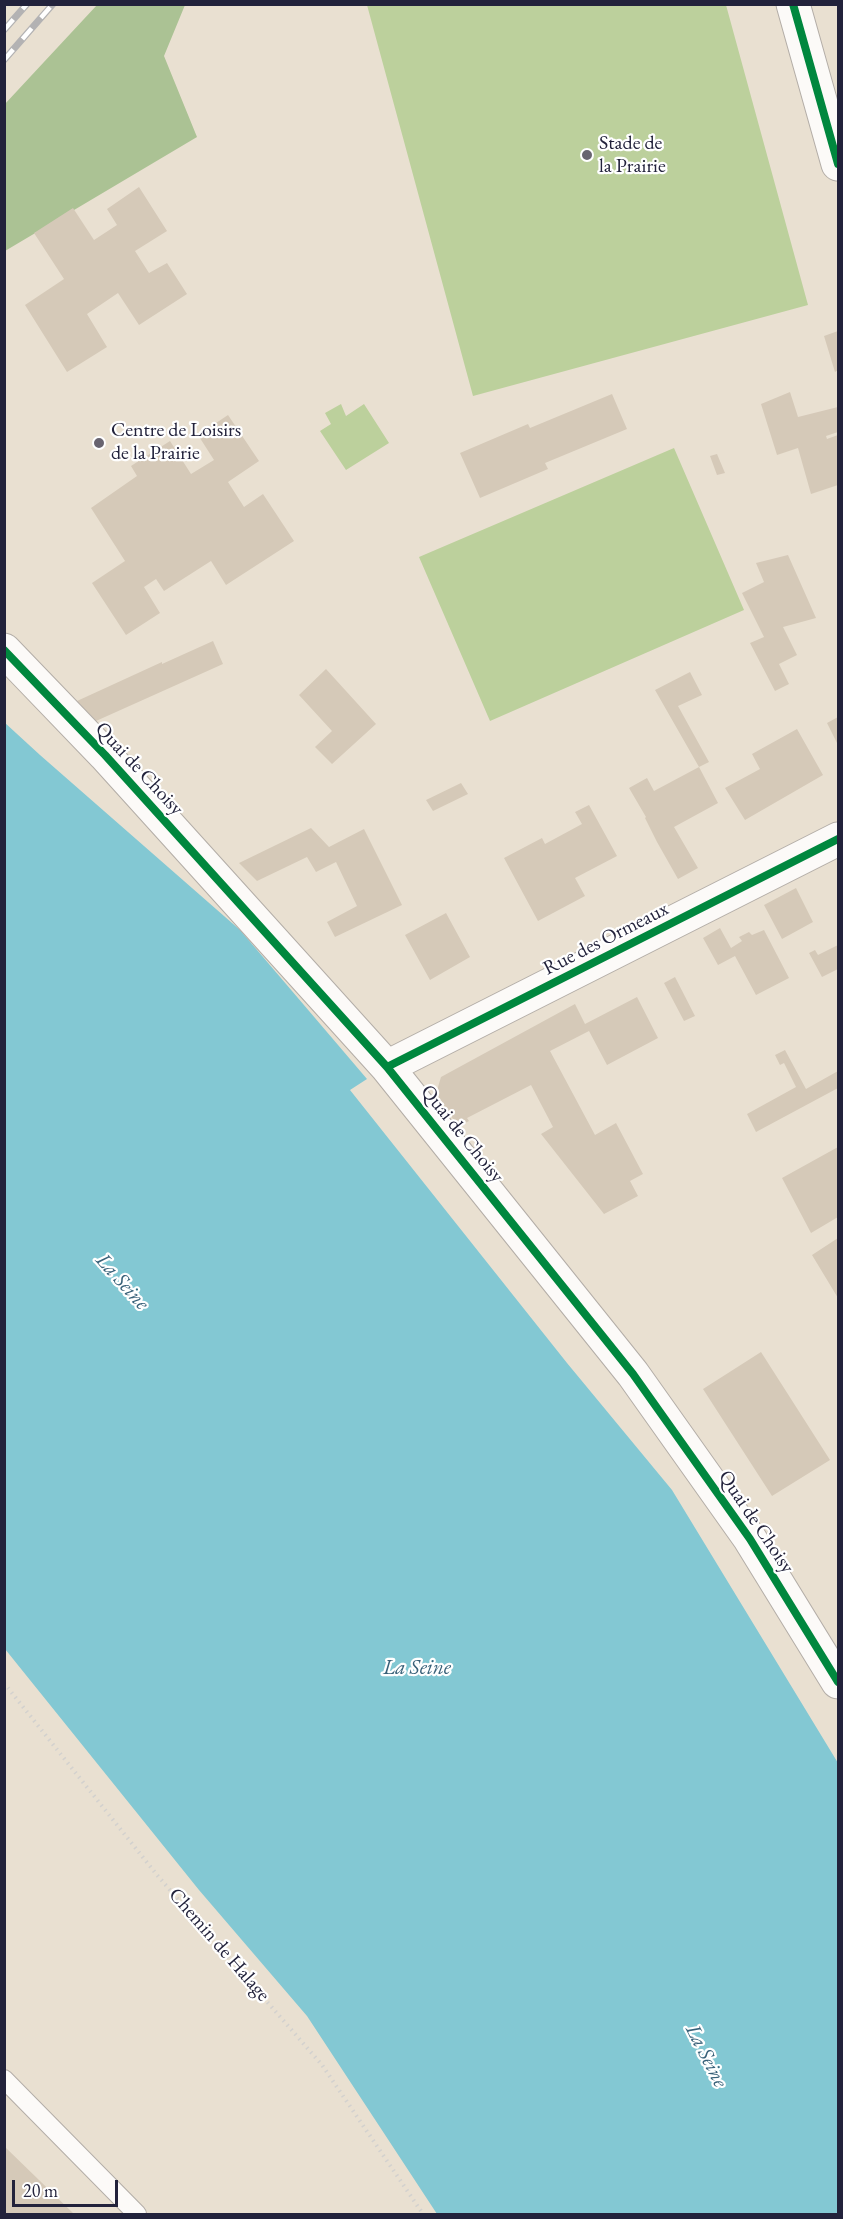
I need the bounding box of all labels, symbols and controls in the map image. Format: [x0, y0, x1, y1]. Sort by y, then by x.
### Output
place label: Stade de la Prairie [599, 132, 666, 179]
marker: Stade de la Prairie [580, 148, 594, 162]
place label: Centre de Loisirs de la Prairie [111, 419, 241, 466]
marker: Centre de Loisirs de la Prairie [92, 436, 106, 450]
street label: Quai de Choisy [90, 717, 188, 821]
street label: Rue des Ormeaux [539, 897, 673, 981]
street label: Quai de Choisy [415, 1080, 509, 1188]
water label: La Seine [90, 1248, 154, 1316]
street label: Quai de Choisy [713, 1466, 799, 1578]
water label: La Seine [383, 1655, 451, 1681]
street label: Chemin de Halage [163, 1883, 275, 2007]
water label: La Seine [679, 2020, 733, 2092]
scale bar [15, 2168, 122, 2206]
text: 20 m [23, 2179, 58, 2202]

